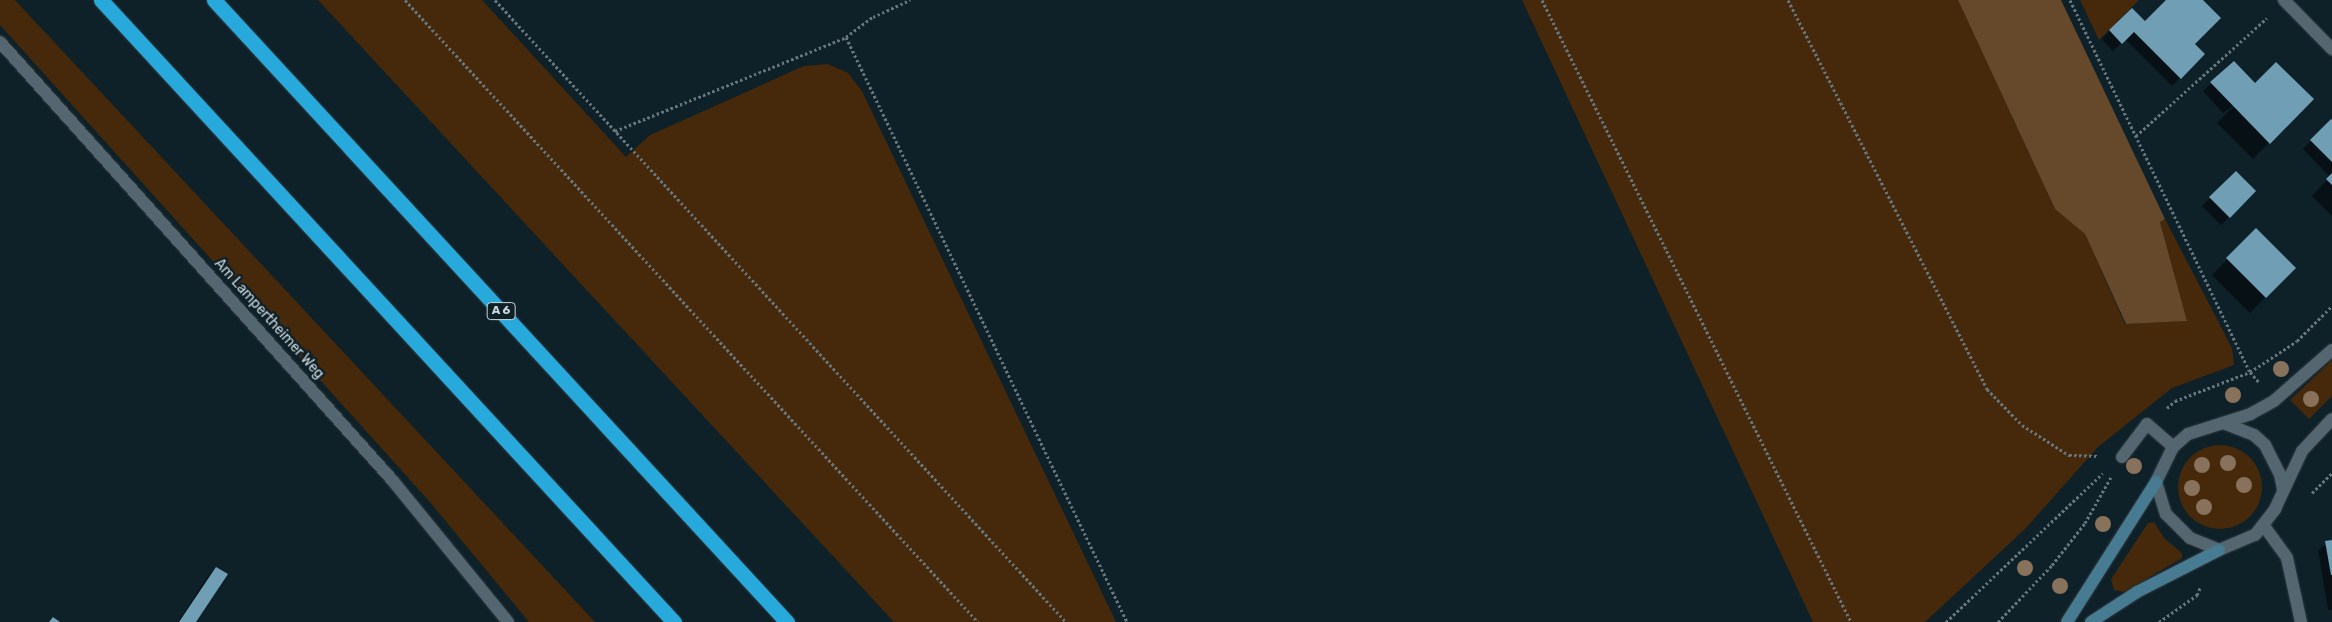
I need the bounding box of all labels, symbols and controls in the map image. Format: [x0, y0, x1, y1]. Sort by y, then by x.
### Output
street label: Am Lampertheimer Weg [210, 255, 328, 383]
road number: A 6 [486, 302, 516, 321]

